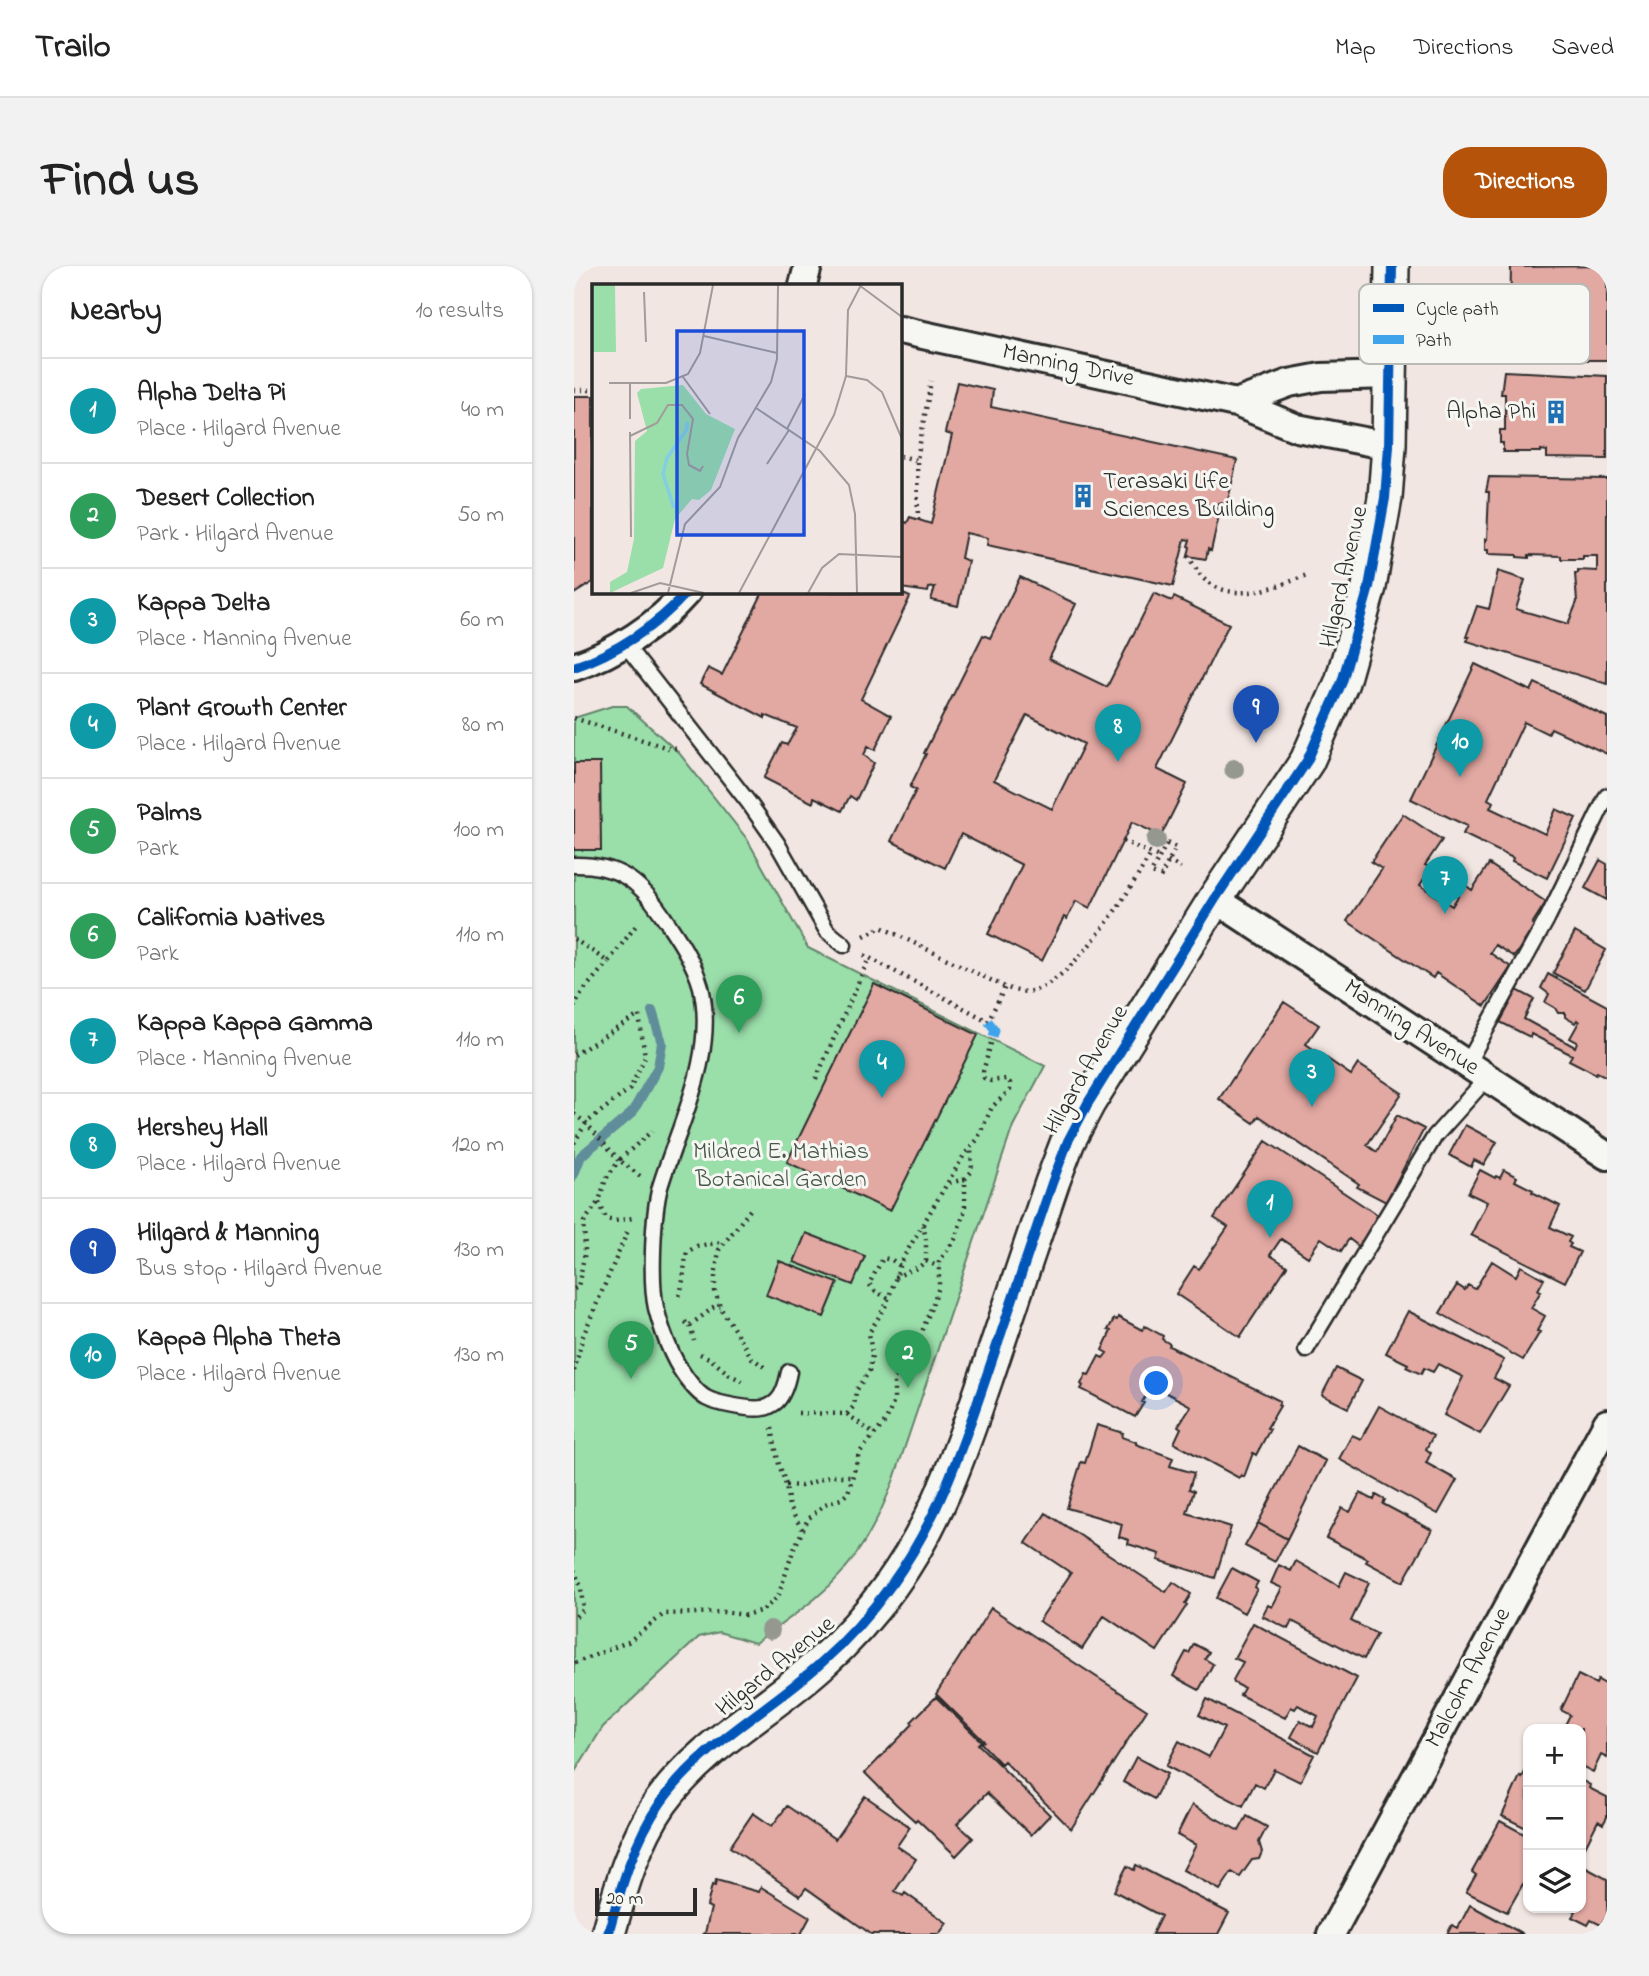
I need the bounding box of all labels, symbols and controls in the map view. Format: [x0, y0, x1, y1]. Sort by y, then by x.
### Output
text: Trailo [35, 24, 111, 72]
text: Map [1335, 31, 1376, 66]
text: Directions [1414, 31, 1513, 66]
text: Saved [1551, 31, 1614, 66]
text: Find us [42, 146, 199, 218]
button: Directions [1443, 147, 1607, 218]
inset map [592, 284, 901, 593]
legend [1359, 284, 1590, 364]
text: Nearby [70, 290, 162, 334]
text: 10 results [415, 295, 504, 328]
text: Cycle path [1416, 297, 1498, 325]
text: Path [1416, 328, 1452, 355]
street label: Manning Drive [999, 335, 1138, 397]
text: Alpha Delta Pi [137, 375, 286, 413]
text: 1 [89, 394, 97, 427]
text: 40 m [461, 394, 504, 427]
place label: Alpha Phi [1446, 395, 1536, 430]
building icon: Alpha Phi [1542, 398, 1570, 426]
text: Place · Hilgard Avenue [137, 413, 341, 446]
place label: Terasaki Life Sciences Building [1103, 465, 1274, 528]
text: Desert Collection [137, 480, 315, 518]
building icon: Terasaki Life Sciences Building [1069, 482, 1097, 510]
text: 2 [87, 499, 99, 532]
text: 50 m [457, 499, 504, 532]
street label: Hilgard Avenue [1312, 502, 1378, 651]
text: Park · Hilgard Avenue [137, 518, 334, 551]
text: Kappa Delta [137, 585, 270, 623]
text: 3 [88, 604, 98, 637]
text: 60 m [460, 604, 504, 637]
text: Place · Manning Avenue [137, 623, 352, 656]
pin: 9 [1233, 685, 1279, 743]
text: Plant Growth Center [137, 690, 347, 728]
pin: 8 [1095, 704, 1141, 762]
text: 4 [88, 709, 98, 742]
text: 80 m [462, 709, 504, 742]
pin: 10 [1437, 719, 1483, 777]
text: Place · Hilgard Avenue [137, 728, 341, 761]
text: Palms [137, 795, 202, 833]
text: 5 [86, 814, 100, 847]
text: 100 m [453, 814, 504, 847]
text: Park [137, 833, 179, 866]
pin: 7 [1422, 856, 1468, 914]
text: California Natives [137, 900, 325, 938]
text: 6 [88, 919, 98, 952]
text: 110 m [456, 919, 504, 952]
text: Park [137, 938, 179, 971]
street label: Manning Avenue [1336, 971, 1486, 1085]
pin: 6 [716, 975, 762, 1033]
street label: Hilgard Avenue [1036, 998, 1138, 1141]
text: Kappa Kappa Gamma [137, 1005, 373, 1043]
text: 7 [88, 1024, 98, 1057]
text: 110 m [456, 1024, 504, 1057]
pin: 4 [859, 1040, 905, 1098]
text: Place · Manning Avenue [137, 1043, 352, 1076]
pin: 3 [1289, 1049, 1335, 1107]
text: Hershey Hall [137, 1110, 268, 1148]
text: 8 [89, 1129, 97, 1162]
text: 120 m [452, 1129, 504, 1162]
park label: Mildred E. Mathias Botanical Garden [693, 1135, 869, 1198]
text: Place · Hilgard Avenue [137, 1148, 341, 1181]
pin: 1 [1247, 1180, 1293, 1238]
text: Hilgard & Manning [137, 1215, 319, 1253]
text: 9 [90, 1234, 96, 1267]
text: 130 m [454, 1234, 504, 1267]
text: Bus stop · Hilgard Avenue [137, 1253, 382, 1286]
text: Kappa Alpha Theta [137, 1320, 341, 1358]
pin: 5 [608, 1321, 654, 1379]
pin: 2 [885, 1330, 931, 1388]
text: 10 [84, 1339, 102, 1372]
text: 130 m [454, 1339, 504, 1372]
text: Place · Hilgard Avenue [137, 1358, 341, 1391]
your location [1139, 1366, 1173, 1400]
street label: Malcolm Avenue [1417, 1601, 1521, 1754]
street label: Hilgard Avenue [709, 1608, 843, 1726]
map controls [1523, 1724, 1586, 1913]
button: + [1523, 1724, 1586, 1787]
button: − [1523, 1787, 1586, 1850]
button: layers [1523, 1850, 1586, 1913]
scale bar [595, 1885, 696, 1917]
text: 20 m [606, 1886, 643, 1913]

